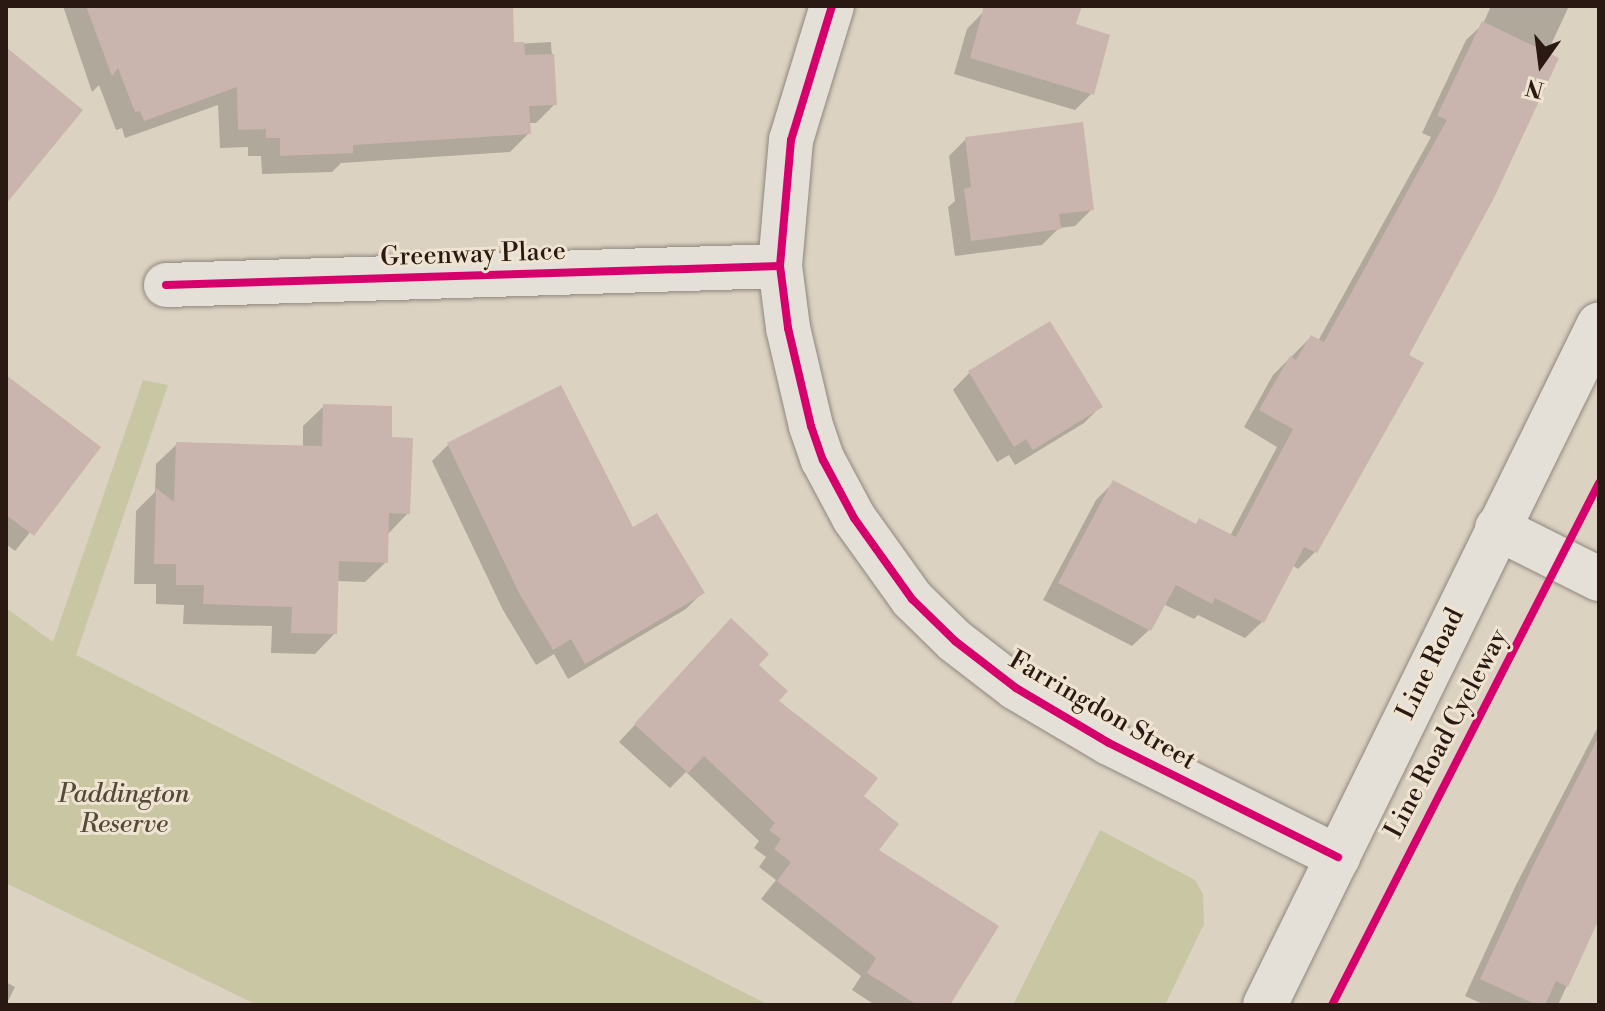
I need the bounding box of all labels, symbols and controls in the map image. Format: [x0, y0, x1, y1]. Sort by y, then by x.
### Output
north arrow [1501, 24, 1581, 104]
text: N [1523, 73, 1547, 103]
street label: Greenway Place [380, 236, 566, 274]
street label: Line Road [1391, 603, 1471, 725]
street label: Line Road Cycleway [1379, 624, 1515, 844]
street label: Farringdon Street [1003, 645, 1201, 777]
park label: Paddington Reserve [58, 779, 190, 840]

